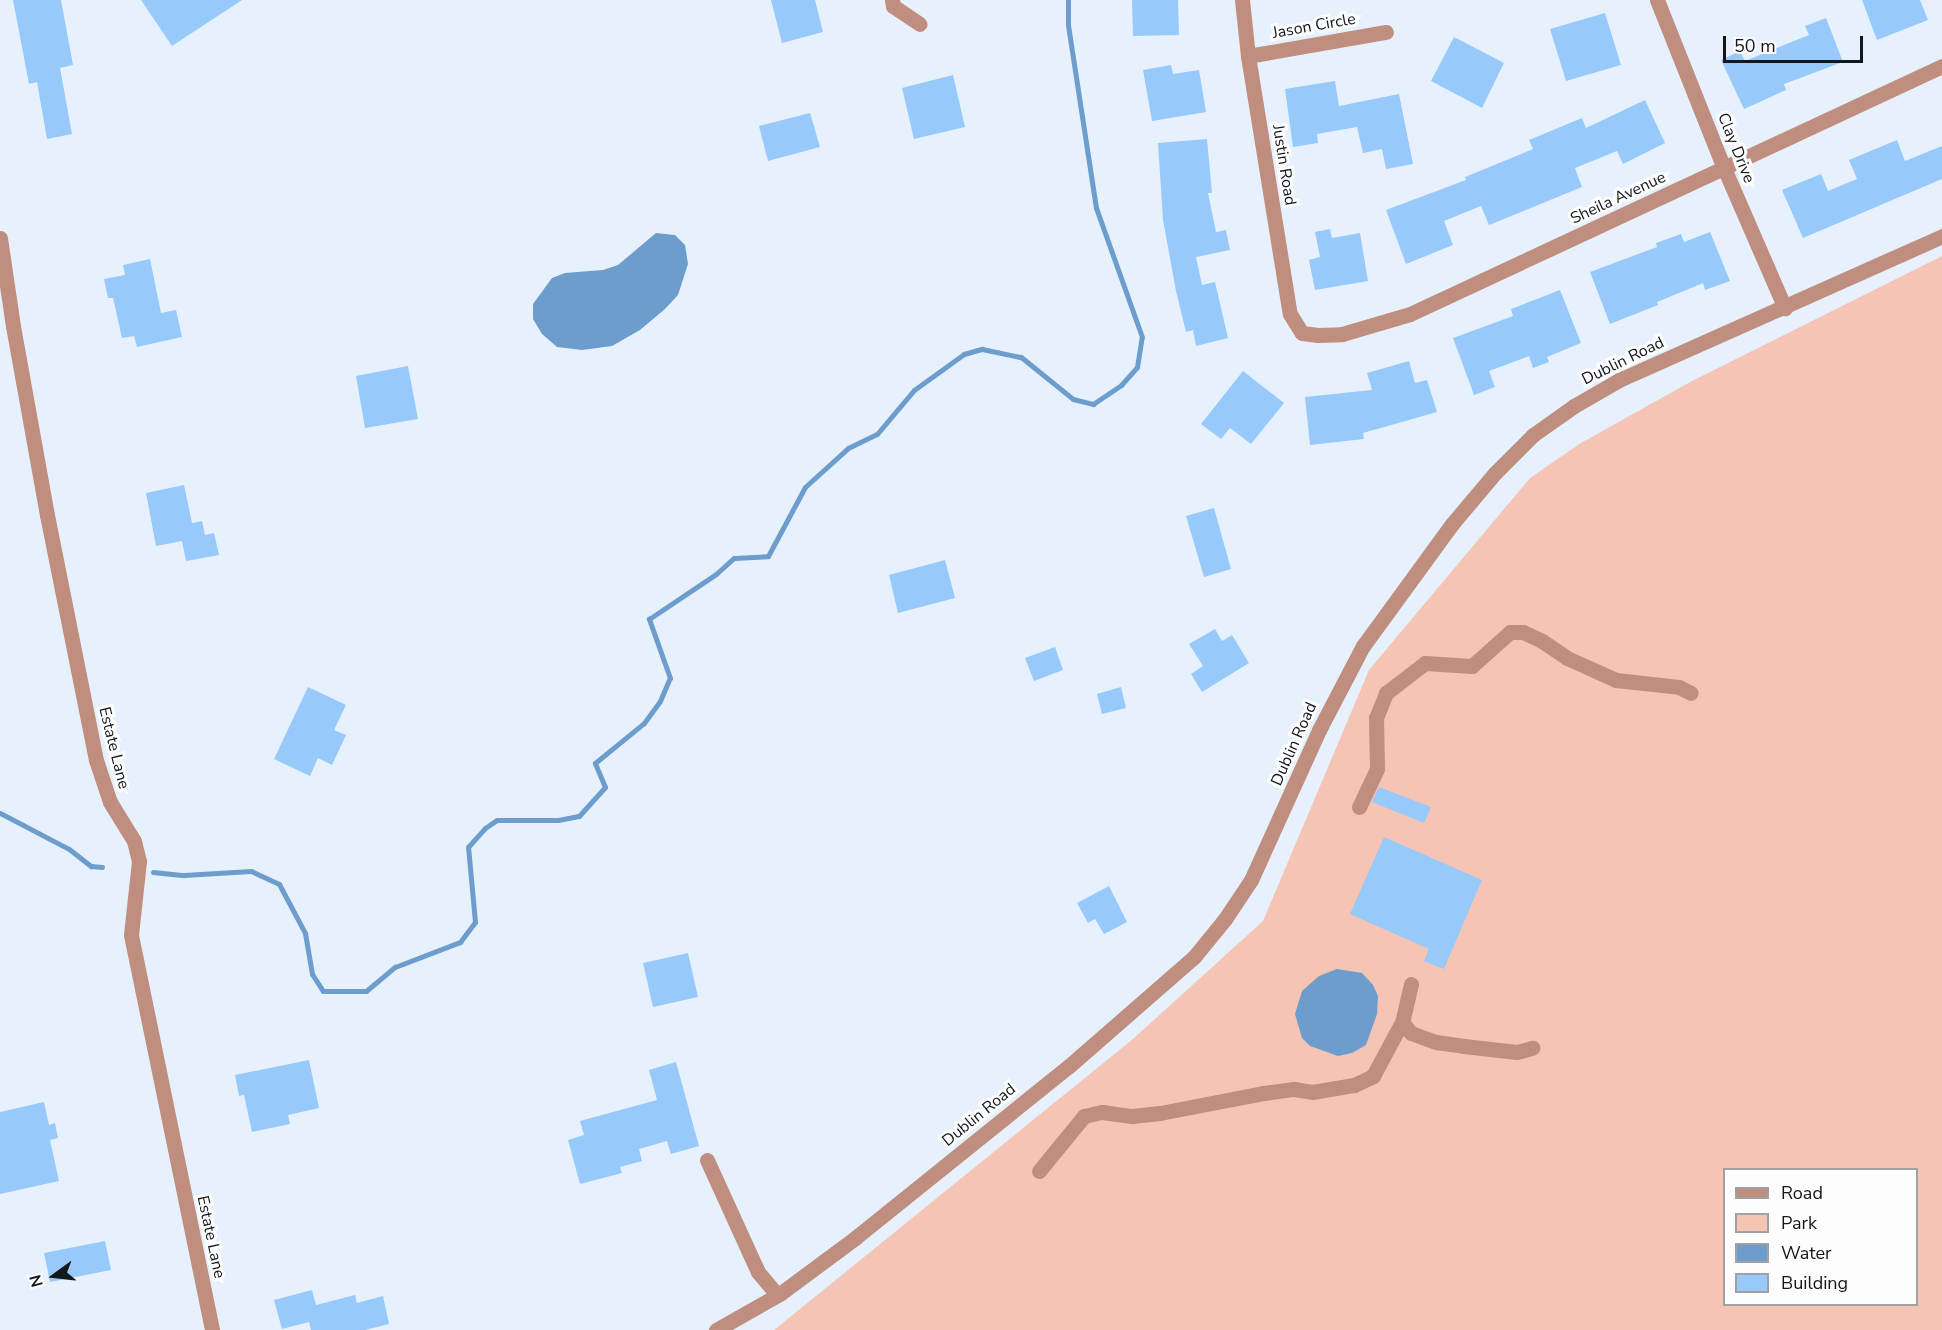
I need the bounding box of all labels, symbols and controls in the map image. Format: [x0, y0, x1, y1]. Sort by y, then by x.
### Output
street label: Jason Circle [1271, 9, 1357, 43]
scale bar [1726, 24, 1866, 62]
text: 50 m [1734, 34, 1776, 58]
street label: Clay Drive [1713, 110, 1759, 186]
street label: Justin Road [1268, 123, 1300, 207]
street label: Sheila Avenue [1567, 168, 1669, 228]
street label: Dublin Road [1579, 333, 1667, 389]
street label: Dublin Road [1267, 699, 1321, 789]
street label: Estate Lane [95, 705, 133, 791]
street label: Dublin Road [938, 1080, 1020, 1150]
legend [1723, 1168, 1918, 1306]
text: Road [1781, 1181, 1823, 1205]
street label: Estate Lane [193, 1194, 229, 1280]
text: Park [1781, 1211, 1817, 1235]
text: Water [1781, 1241, 1832, 1265]
north arrow [24, 1246, 84, 1306]
text: Building [1781, 1271, 1848, 1295]
text: N [24, 1272, 49, 1289]

